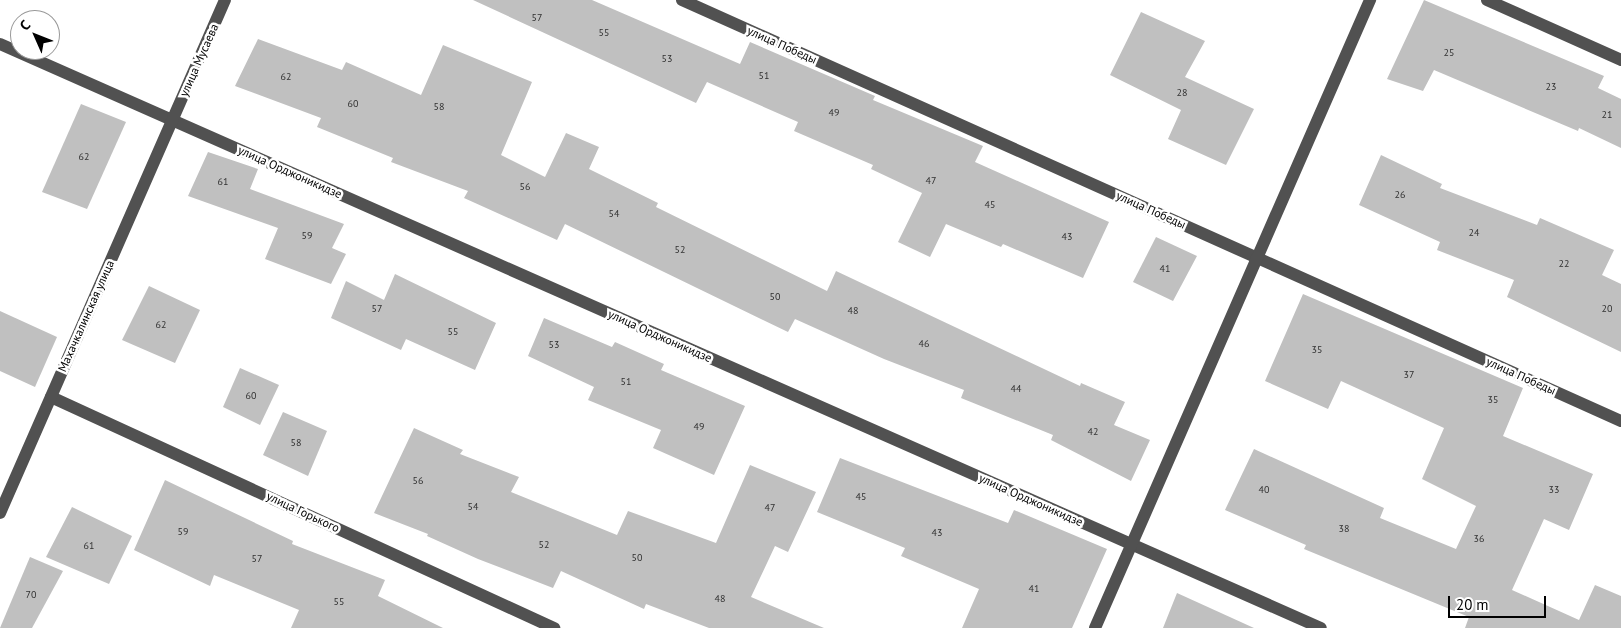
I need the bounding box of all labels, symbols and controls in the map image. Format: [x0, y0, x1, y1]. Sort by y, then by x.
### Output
north arrow [10, 10, 60, 60]
house number: 57 [532, 12, 542, 24]
text: С [16, 16, 34, 34]
street label: улица Мусаева [177, 21, 221, 99]
street label: улица Победы [745, 23, 819, 67]
house number: 55 [599, 27, 609, 39]
house number: 25 [1444, 47, 1454, 59]
house number: 53 [662, 53, 672, 65]
house number: 51 [759, 70, 769, 82]
house number: 62 [281, 71, 291, 83]
house number: 23 [1546, 81, 1556, 93]
house number: 28 [1177, 87, 1187, 99]
house number: 60 [348, 98, 358, 110]
house number: 58 [434, 101, 444, 113]
house number: 49 [829, 107, 839, 119]
house number: 21 [1602, 109, 1612, 121]
street label: улица Орджоникидзе [236, 143, 344, 201]
house number: 62 [79, 151, 89, 163]
house number: 47 [926, 175, 936, 187]
house number: 61 [218, 176, 228, 188]
house number: 56 [520, 181, 530, 193]
street label: улица Победы [1114, 188, 1188, 232]
house number: 26 [1395, 189, 1405, 201]
house number: 45 [985, 199, 995, 211]
house number: 54 [609, 208, 619, 220]
house number: 24 [1469, 227, 1479, 239]
house number: 59 [302, 230, 312, 242]
house number: 43 [1062, 231, 1072, 243]
house number: 52 [675, 244, 685, 256]
street label: Махачкалинская улица [55, 258, 117, 374]
house number: 22 [1559, 258, 1569, 270]
house number: 41 [1160, 263, 1170, 275]
house number: 50 [770, 291, 780, 303]
house number: 57 [372, 303, 382, 315]
house number: 20 [1602, 303, 1612, 315]
house number: 48 [848, 305, 858, 317]
street label: улица Орджоникидзе [606, 307, 714, 365]
house number: 62 [156, 319, 166, 331]
house number: 55 [448, 326, 458, 338]
house number: 46 [919, 338, 929, 350]
house number: 53 [549, 339, 559, 351]
house number: 35 [1312, 344, 1322, 356]
street label: улица Победы [1484, 354, 1558, 398]
house number: 37 [1404, 369, 1414, 381]
house number: 51 [621, 376, 631, 388]
house number: 44 [1011, 383, 1021, 395]
house number: 60 [246, 390, 256, 402]
house number: 35 [1488, 394, 1498, 406]
house number: 49 [694, 421, 704, 433]
house number: 42 [1088, 426, 1098, 438]
house number: 58 [291, 437, 301, 449]
street label: улица Орджоникидзе [977, 471, 1085, 529]
house number: 56 [413, 475, 423, 487]
house number: 40 [1259, 484, 1269, 496]
house number: 33 [1549, 484, 1559, 496]
street label: улица Горького [264, 489, 342, 535]
house number: 45 [856, 491, 866, 503]
house number: 54 [468, 501, 478, 513]
house number: 47 [765, 502, 775, 514]
house number: 38 [1339, 523, 1349, 535]
house number: 59 [178, 526, 188, 538]
house number: 43 [932, 527, 942, 539]
house number: 36 [1474, 533, 1484, 545]
house number: 52 [539, 539, 549, 551]
house number: 61 [84, 540, 94, 552]
house number: 50 [632, 552, 642, 564]
house number: 57 [252, 553, 262, 565]
house number: 41 [1029, 583, 1039, 595]
scale bar [1451, 586, 1548, 618]
house number: 70 [26, 589, 36, 601]
house number: 48 [715, 593, 725, 605]
text: 20 m [1456, 595, 1489, 614]
house number: 55 [334, 596, 344, 608]

